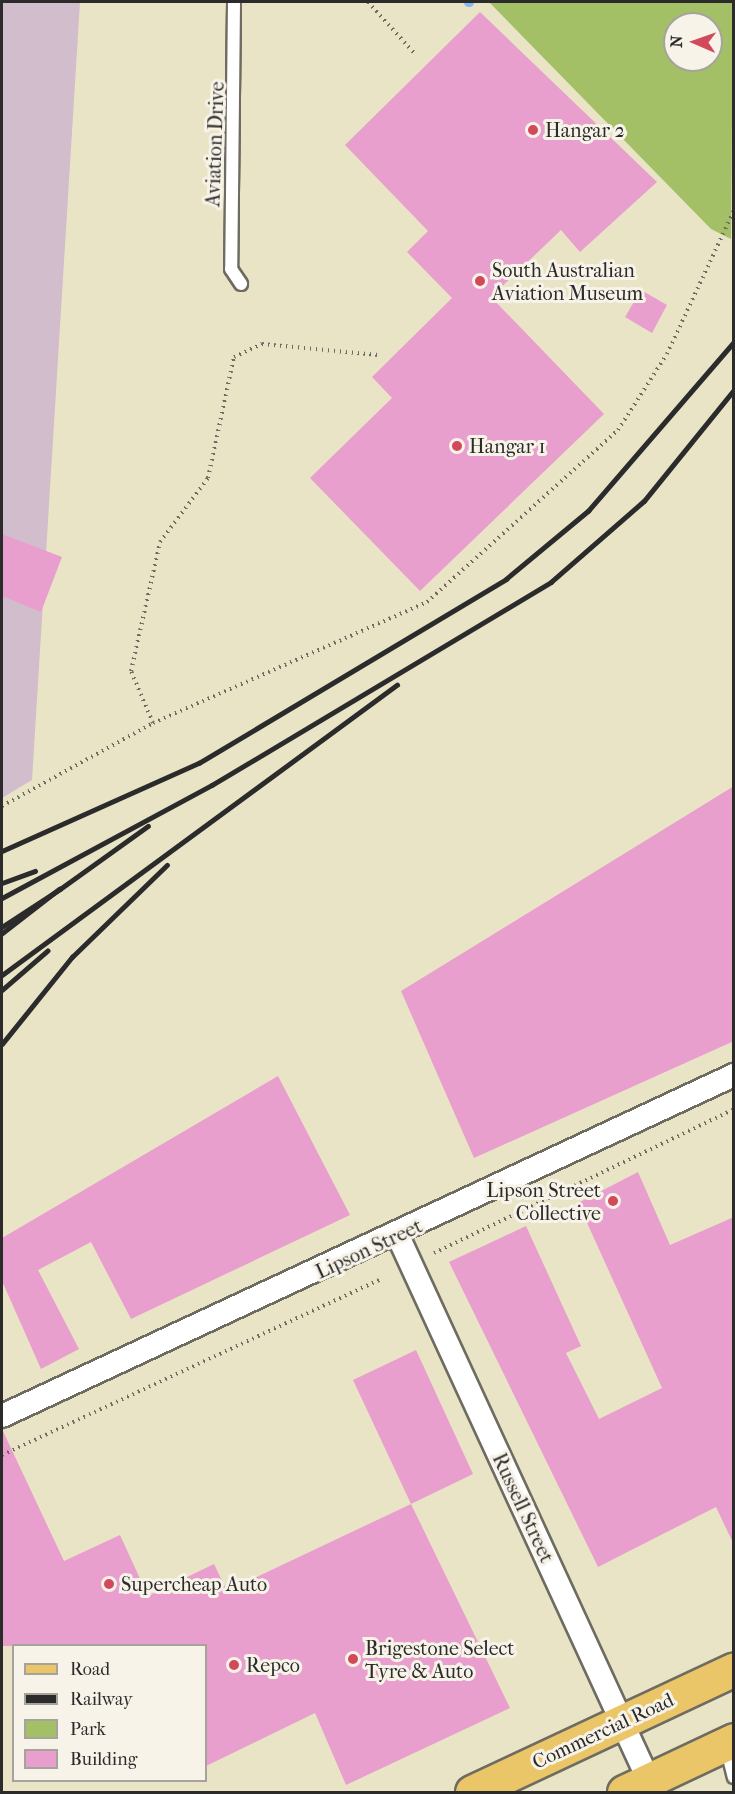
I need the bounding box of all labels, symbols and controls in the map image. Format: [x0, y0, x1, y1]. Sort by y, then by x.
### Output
north arrow [663, 12, 723, 72]
text: N [667, 35, 686, 48]
street label: Aviation Drive [201, 81, 229, 207]
place label: Hangar 2 [545, 118, 625, 142]
marker: Hangar 2 [526, 123, 540, 137]
place label: South Australian Aviation Museum [492, 258, 643, 305]
marker: South Australian Aviation Museum [473, 274, 487, 288]
place label: Hangar 1 [469, 434, 546, 458]
marker: Hangar 1 [450, 439, 464, 453]
place label: Lipson Street Collective [486, 1178, 601, 1225]
marker: Lipson Street Collective [606, 1194, 620, 1208]
street label: Lipson Street [312, 1214, 426, 1284]
street label: Russell Street [487, 1449, 559, 1567]
place label: Supercheap Auto [121, 1572, 267, 1596]
marker: Supercheap Auto [102, 1577, 116, 1591]
place label: Brigestone Select Tyre & Auto [365, 1636, 515, 1683]
legend [12, 1644, 207, 1782]
marker: Brigestone Select Tyre & Auto [346, 1652, 360, 1666]
place label: Repco [246, 1653, 300, 1677]
marker: Repco [227, 1658, 241, 1672]
text: Road [70, 1659, 110, 1680]
street label: Commercial Road [528, 1688, 678, 1774]
text: Railway [70, 1689, 133, 1710]
text: Park [70, 1719, 106, 1740]
text: Building [70, 1749, 137, 1770]

